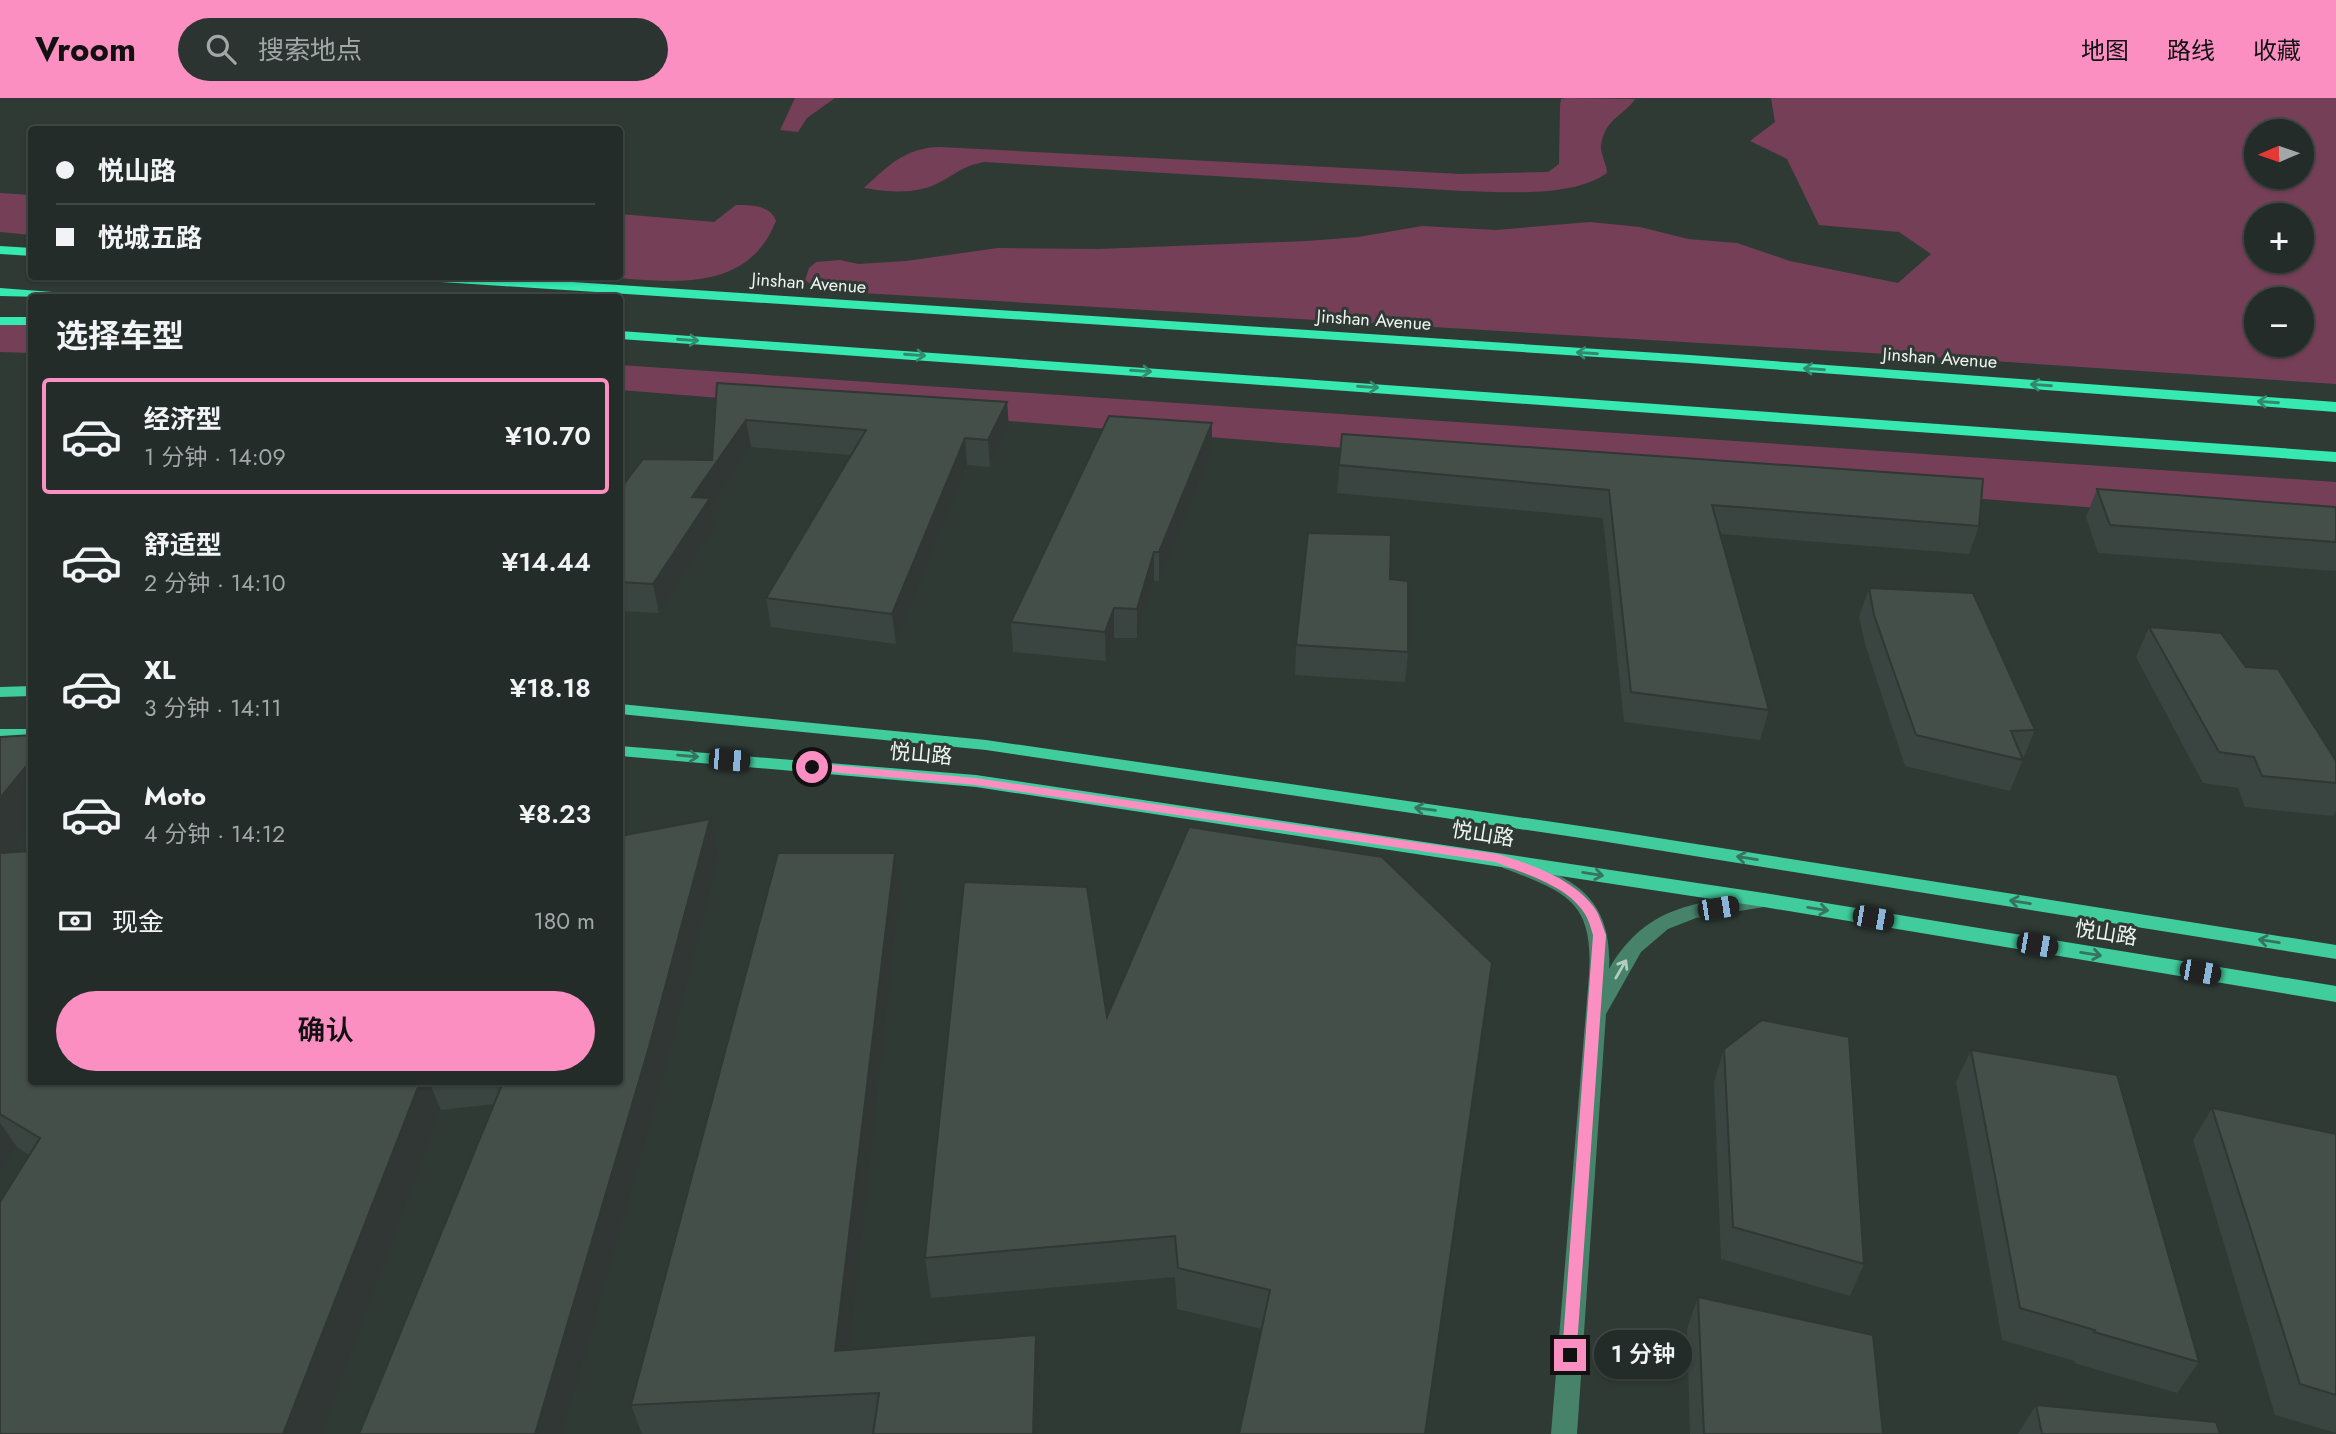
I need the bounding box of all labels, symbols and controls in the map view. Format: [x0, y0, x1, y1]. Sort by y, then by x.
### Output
search box [178, 18, 668, 81]
text: Vroom [35, 26, 136, 73]
icon: search [202, 30, 240, 68]
text: 搜索地点 [258, 31, 362, 69]
text: 地图 [2081, 33, 2129, 68]
text: 路线 [2167, 33, 2215, 68]
text: 收藏 [2253, 33, 2301, 68]
north arrow [2244, 119, 2314, 189]
map controls [2244, 119, 2314, 357]
text: 悦山路 [98, 152, 176, 190]
button: + [2244, 203, 2314, 273]
text: 悦城五路 [98, 219, 202, 257]
street label: Jinshan Avenue [749, 266, 867, 300]
button: − [2244, 287, 2314, 357]
street label: Jinshan Avenue [1314, 303, 1432, 337]
text: 选择车型 [56, 313, 184, 359]
one-way arrow [676, 334, 698, 347]
street label: Jinshan Avenue [1880, 341, 1998, 375]
one-way arrow [1576, 346, 1599, 359]
one-way arrow [903, 349, 926, 362]
one-way arrow [1803, 362, 1826, 375]
one-way arrow [1130, 365, 1152, 378]
one-way arrow [2030, 378, 2053, 391]
one-way arrow [1357, 381, 1379, 394]
one-way arrow [2257, 395, 2280, 408]
text: 经济型 [144, 400, 222, 438]
icon: car [60, 405, 123, 468]
text: ¥10.70 [505, 417, 591, 455]
text: 1 分钟 · 14:09 [144, 440, 286, 474]
text: 舒适型 [144, 526, 222, 564]
icon: car [60, 531, 123, 594]
text: ¥14.44 [502, 543, 591, 581]
text: 2 分钟 · 14:10 [144, 566, 286, 600]
text: XL [144, 651, 176, 689]
icon: car [60, 657, 123, 720]
text: ¥18.18 [510, 669, 591, 707]
text: 3 分钟 · 14:11 [144, 691, 282, 725]
street label: 悦山路 [888, 736, 954, 772]
car [708, 748, 751, 772]
one-way arrow [676, 750, 698, 763]
route start [796, 751, 828, 783]
text: Moto [144, 777, 206, 815]
icon: car [60, 783, 123, 846]
text: ¥8.23 [519, 795, 591, 833]
one-way arrow [1414, 802, 1437, 815]
street label: 悦山路 [1450, 814, 1516, 854]
text: 4 分钟 · 14:12 [144, 817, 285, 851]
one-way arrow [1736, 851, 1759, 864]
one-way arrow [1581, 868, 1604, 881]
car [1696, 894, 1741, 922]
one-way arrow [2009, 895, 2032, 908]
icon: cash [56, 902, 94, 940]
text: 现金 [112, 903, 164, 941]
one-way arrow [1806, 903, 1829, 916]
text: 180 m [533, 904, 595, 938]
car [1851, 904, 1896, 932]
street label: 悦山路 [2073, 913, 2139, 953]
car [2015, 931, 2060, 959]
one-way arrow [2258, 934, 2281, 947]
one-way arrow [2079, 948, 2102, 961]
car [2178, 958, 2223, 986]
one-way arrow [1615, 960, 1629, 980]
button: 确认 [56, 991, 595, 1071]
callout: 1 分钟 [1594, 1330, 1692, 1380]
text: 1 分钟 [1611, 1337, 1675, 1371]
route end [1554, 1339, 1586, 1371]

